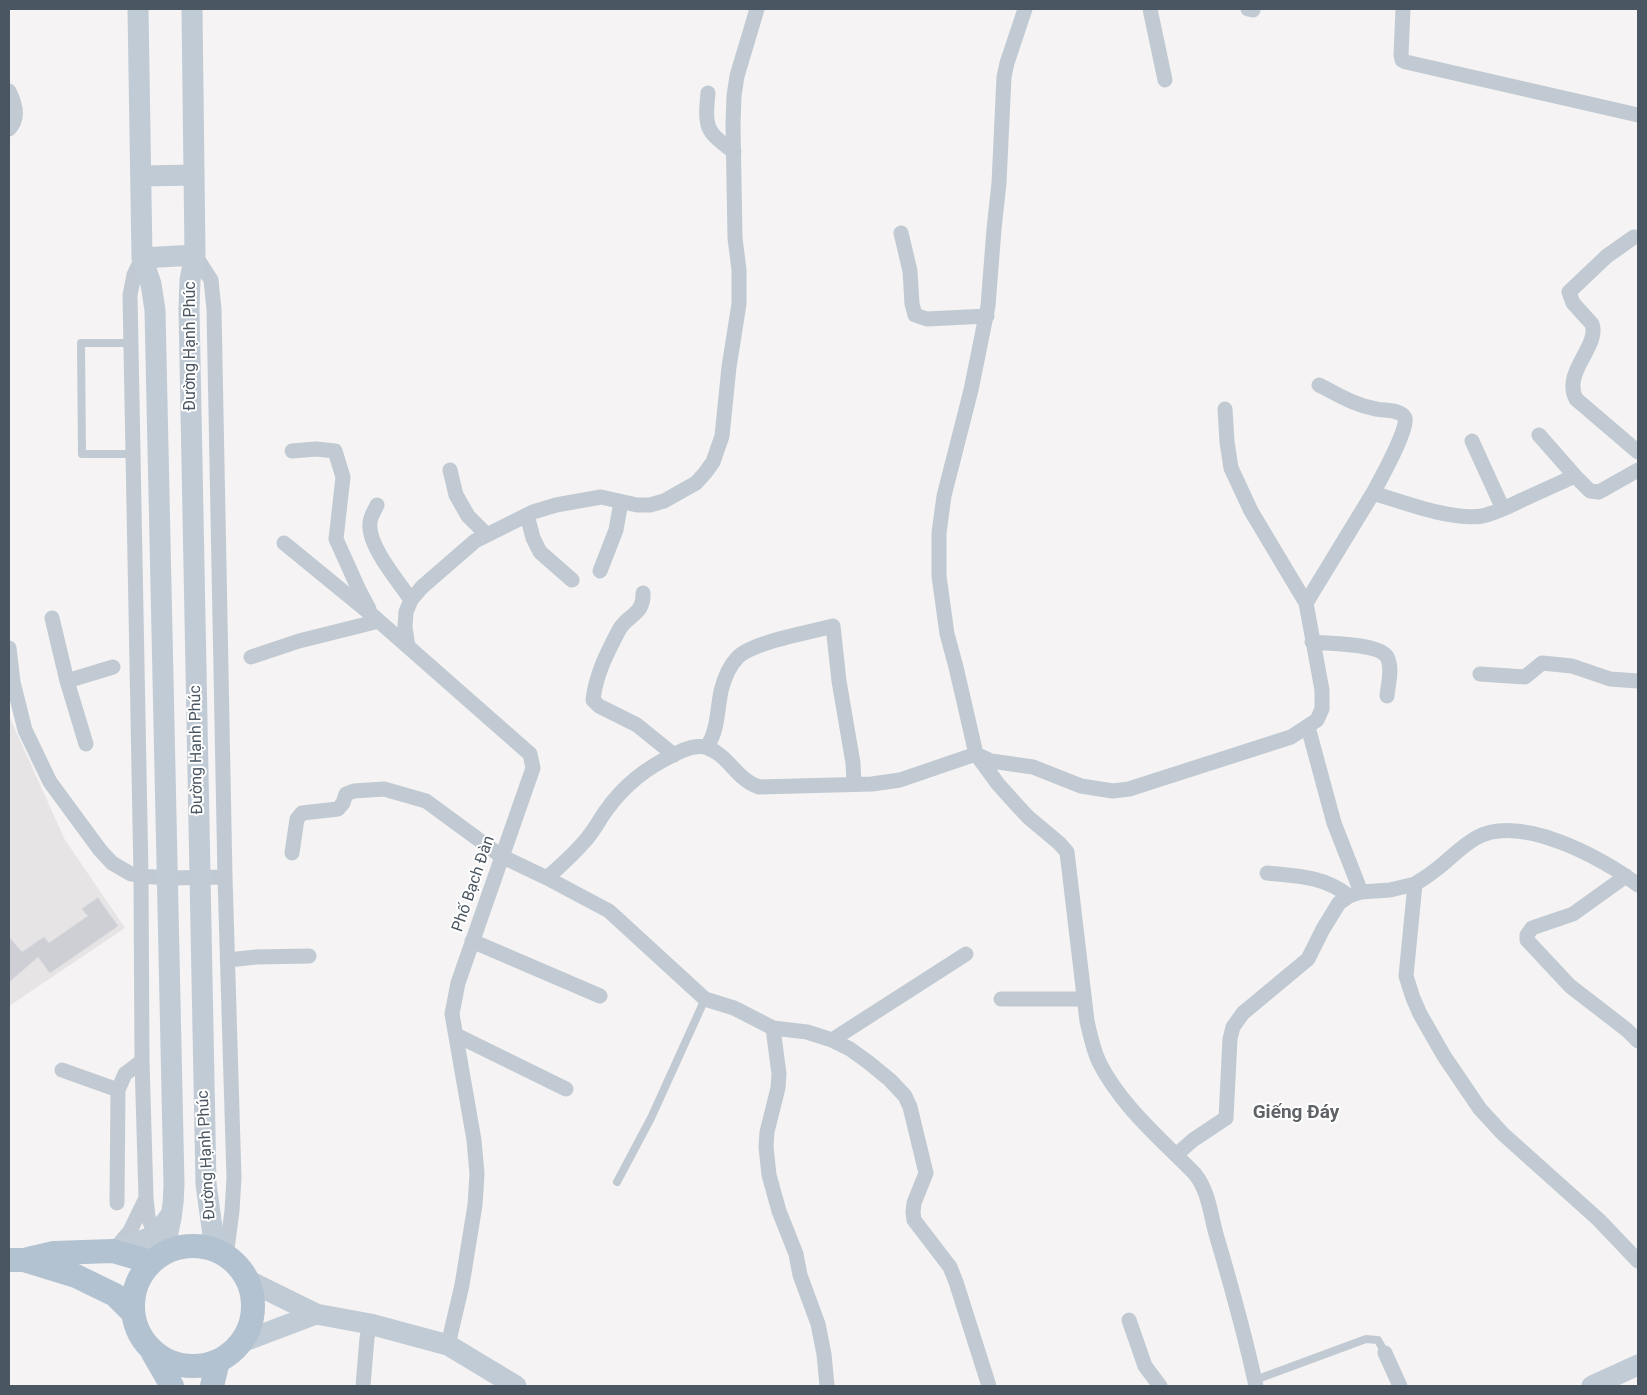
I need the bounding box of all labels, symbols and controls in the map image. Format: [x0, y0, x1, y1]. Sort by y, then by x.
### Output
street label: Đường Hạnh Phúc [181, 281, 201, 411]
street label: Đường Hạnh Phúc [186, 685, 208, 815]
street label: Phố Bạch Đàn [449, 834, 499, 934]
street label: Đường Hạnh Phúc [194, 1090, 220, 1220]
district label: Giếng Đáy [1253, 1102, 1339, 1124]

